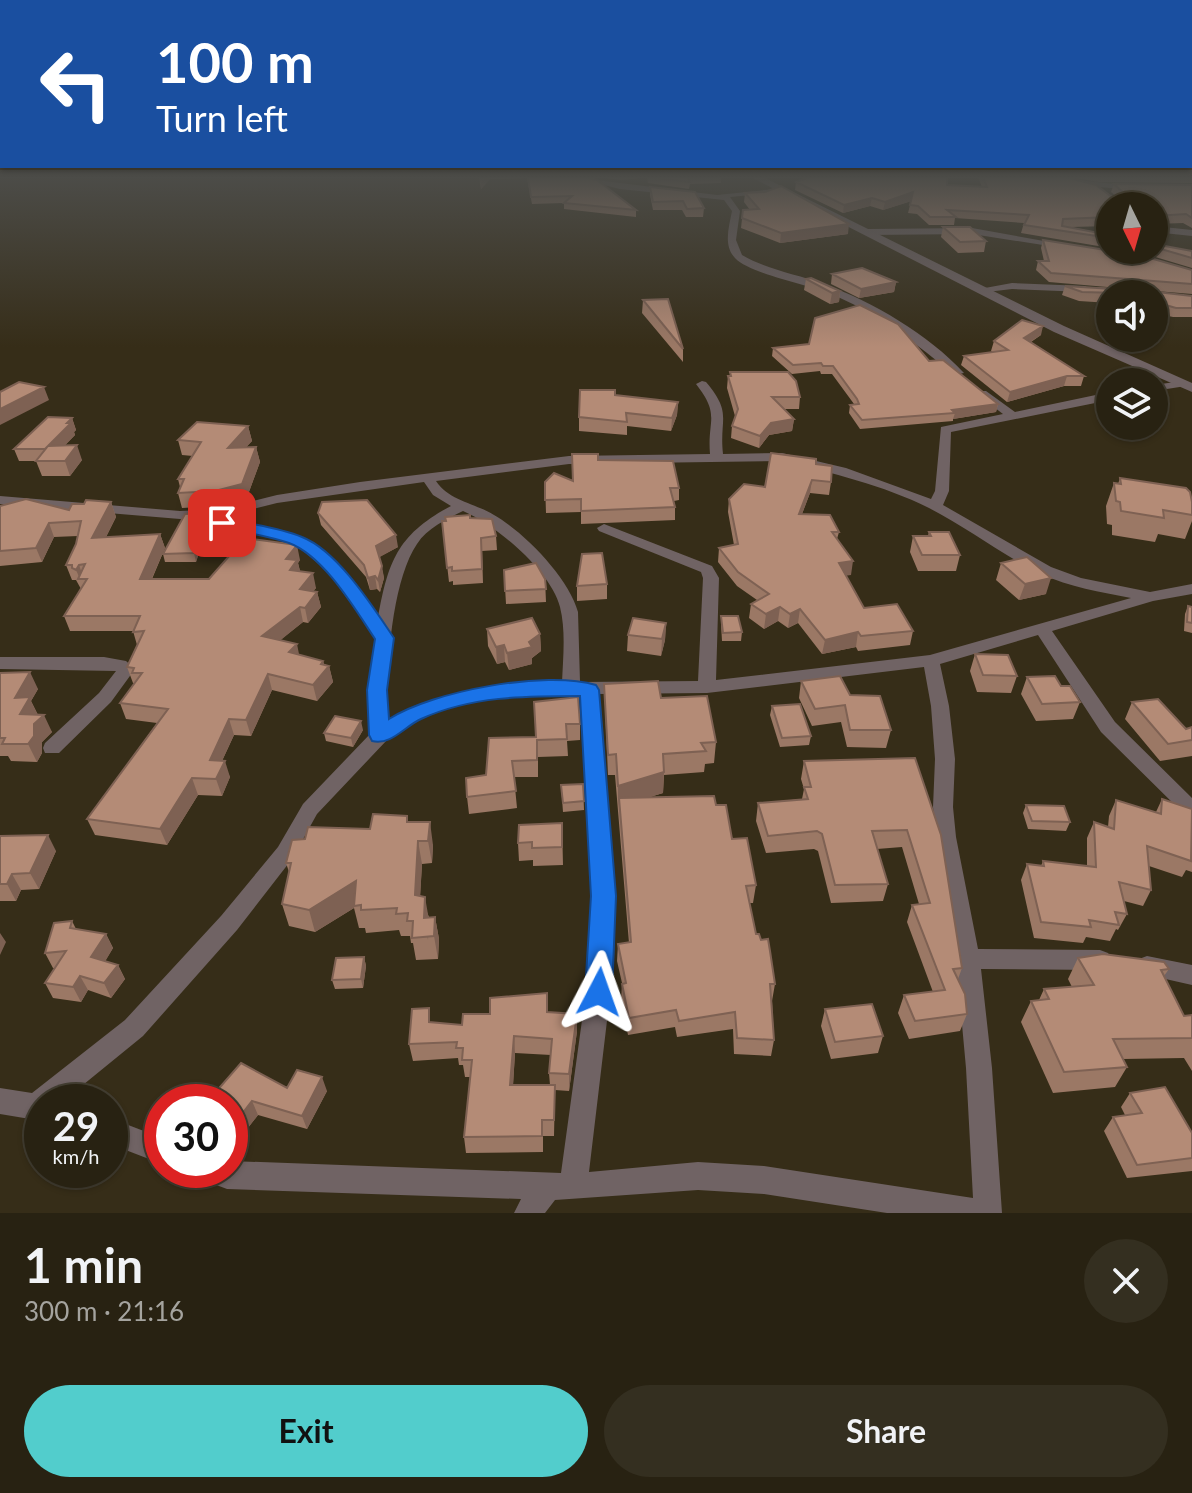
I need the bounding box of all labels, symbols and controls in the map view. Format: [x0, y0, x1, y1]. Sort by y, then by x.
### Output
text: 100 m [156, 28, 314, 95]
icon: left [24, 32, 128, 136]
text: Turn left [156, 96, 288, 140]
north arrow [1096, 192, 1168, 264]
map controls [1096, 192, 1168, 440]
button: sound [1096, 280, 1168, 352]
button: layers [1096, 368, 1168, 440]
pin [188, 489, 256, 557]
icon: arrive [200, 501, 244, 545]
position arrow [557, 950, 641, 1034]
speed limit sign: 30 [144, 1084, 248, 1188]
text: 29 [53, 1102, 99, 1150]
text: km/h [53, 1144, 99, 1168]
text: 1 min [24, 1236, 143, 1293]
button: close [1084, 1239, 1168, 1323]
text: 300 m · 21:16 [24, 1295, 184, 1327]
button: Exit [24, 1385, 588, 1477]
button: Share [604, 1385, 1168, 1477]

